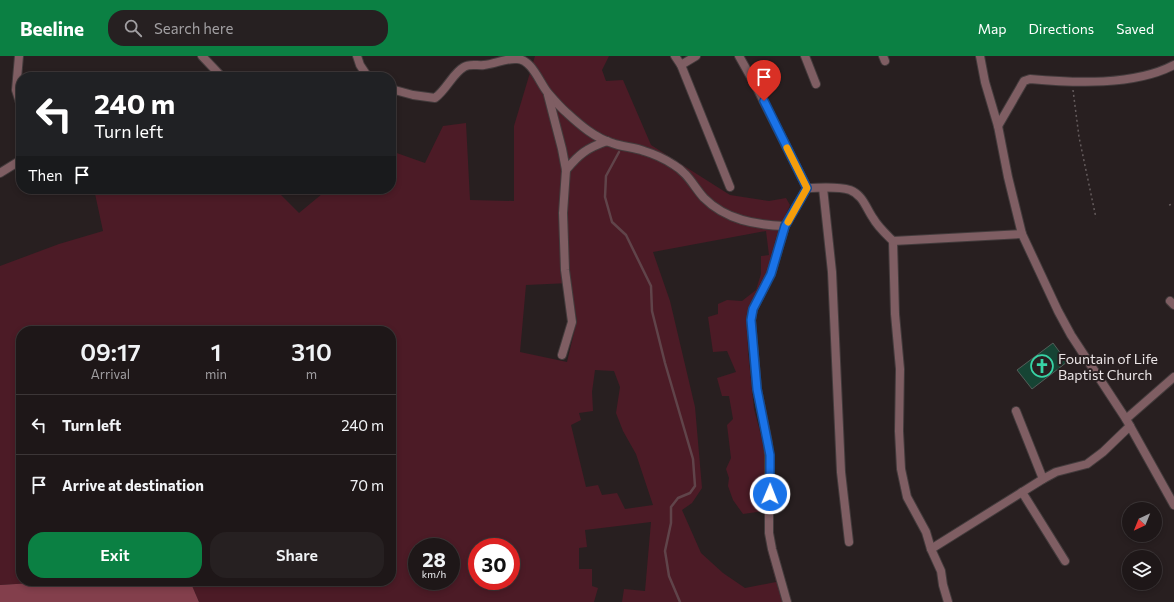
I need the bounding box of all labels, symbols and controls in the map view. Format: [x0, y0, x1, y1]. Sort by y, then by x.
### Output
search box [108, 10, 388, 46]
text: Beeline [20, 17, 84, 40]
icon: search [122, 17, 144, 39]
text: Search here [154, 19, 233, 37]
text: Map [978, 20, 1007, 37]
text: Directions [1029, 20, 1094, 37]
text: Saved [1116, 20, 1154, 37]
pin [747, 60, 781, 101]
icon: arrive [753, 66, 775, 88]
text: 240 m [94, 86, 175, 120]
icon: left [28, 88, 80, 140]
text: Turn left [94, 120, 163, 142]
icon: arrive [71, 164, 93, 186]
text: Then [28, 166, 63, 184]
text: 09:17 [80, 337, 141, 366]
text: 1 [211, 337, 221, 366]
text: 310 [291, 337, 332, 366]
place label: Fountain of Life Baptist Church [1058, 350, 1158, 383]
church icon: Fountain of Life Baptist Church [1029, 353, 1055, 379]
text: Arrival [91, 366, 130, 382]
text: min [205, 366, 227, 382]
text: m [306, 366, 317, 382]
icon: left [28, 414, 50, 436]
text: Turn left [62, 416, 121, 434]
text: 240 m [341, 416, 384, 434]
position arrow [749, 473, 791, 515]
icon: arrive [28, 474, 50, 496]
text: Arrive at destination [62, 476, 204, 494]
text: 70 m [350, 476, 384, 494]
north arrow [1122, 502, 1162, 542]
map controls [1122, 502, 1162, 590]
button: Exit [28, 532, 202, 578]
button: Share [210, 532, 384, 578]
speed limit sign: 30 [468, 538, 520, 590]
text: 28 [422, 547, 446, 571]
button: layers [1122, 550, 1162, 590]
text: km/h [422, 568, 446, 580]

